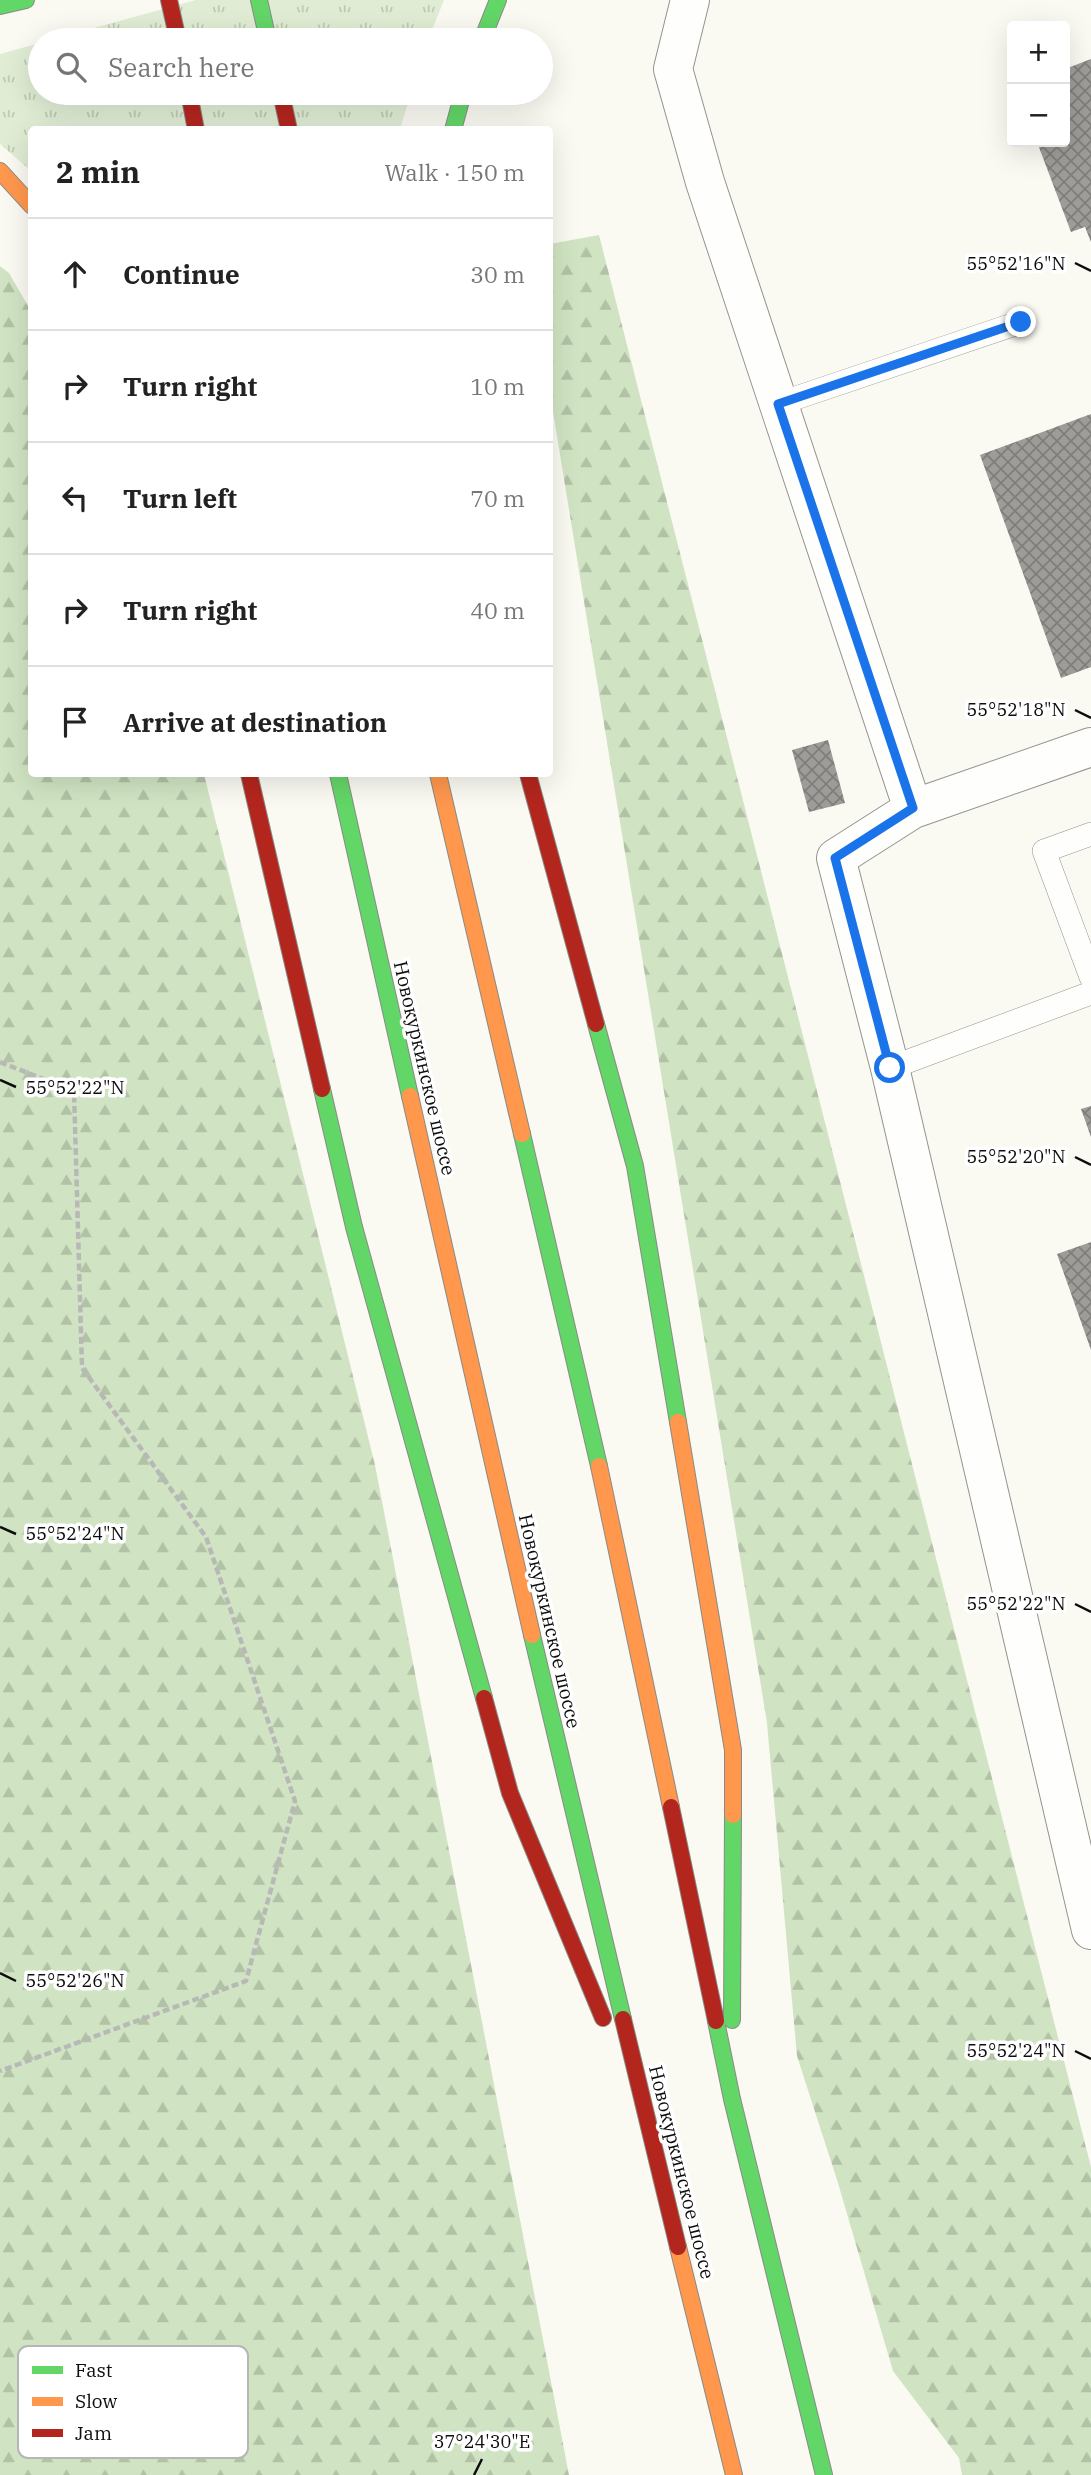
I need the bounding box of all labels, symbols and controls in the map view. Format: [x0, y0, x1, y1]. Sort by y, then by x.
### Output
map controls [1007, 21, 1070, 147]
button: + [1007, 21, 1070, 84]
search box [28, 28, 553, 105]
icon: search [52, 48, 90, 86]
text: Search here [108, 50, 254, 84]
button: − [1007, 84, 1070, 147]
text: 2 min [56, 152, 140, 191]
text: Walk · 150 m [384, 157, 525, 187]
text: 55°52'16"N [967, 252, 1066, 275]
icon: ahead [56, 255, 94, 293]
text: Continue [123, 257, 240, 291]
text: 30 m [470, 259, 525, 289]
route end [1005, 306, 1036, 337]
icon: right [56, 367, 94, 405]
text: Turn right [123, 369, 257, 403]
text: 10 m [470, 371, 525, 401]
icon: left [56, 479, 94, 517]
text: Turn left [123, 481, 237, 515]
text: 70 m [470, 483, 525, 513]
icon: right [56, 591, 94, 629]
text: Turn right [123, 593, 257, 627]
text: 40 m [470, 595, 525, 625]
text: 55°52'18"N [967, 698, 1066, 721]
icon: arrive [56, 703, 94, 741]
text: Arrive at destination [123, 705, 387, 739]
street label: Новокуркинское шоссе [389, 959, 461, 1177]
route start [874, 1052, 905, 1083]
text: 55°52'22"N [26, 1076, 125, 1099]
text: 55°52'20"N [967, 1145, 1066, 1168]
street label: Новокуркинское шоссе [514, 1512, 586, 1730]
text: 55°52'24"N [26, 1522, 125, 1545]
text: 55°52'22"N [967, 1592, 1066, 1615]
text: 55°52'26"N [26, 1969, 125, 1992]
text: 55°52'24"N [967, 2039, 1066, 2062]
street label: Новокуркинское шоссе [644, 2063, 720, 2281]
legend [18, 2346, 248, 2458]
text: Fast [75, 2358, 113, 2382]
text: Slow [75, 2389, 117, 2413]
text: Jam [75, 2421, 112, 2445]
text: 37°24'30"E [434, 2430, 530, 2453]

